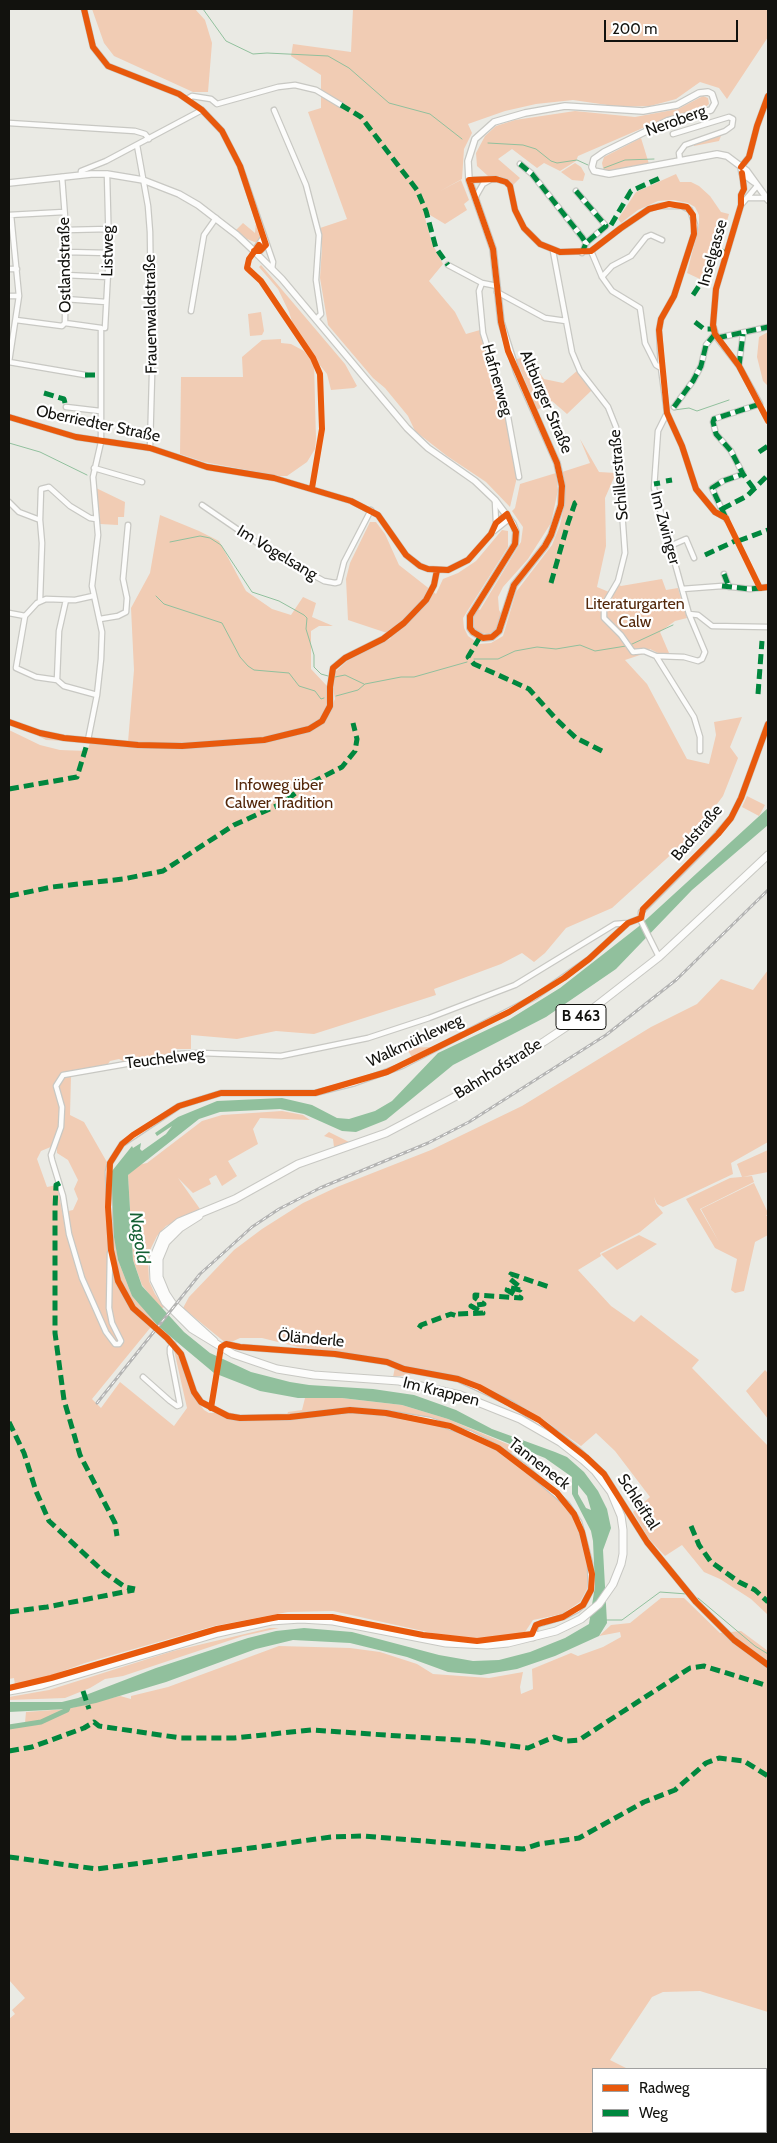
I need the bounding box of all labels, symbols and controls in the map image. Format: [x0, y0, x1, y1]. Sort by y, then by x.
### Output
scale bar [607, 10, 741, 42]
text: 200 m [612, 20, 657, 38]
street label: Neroberg [643, 101, 709, 141]
street label: Ostlandstraße [55, 217, 75, 313]
street label: Inselgasse [694, 217, 732, 289]
street label: Listweg [98, 225, 118, 277]
street label: Frauenwaldstraße [140, 254, 162, 374]
street label: Hafnerweg [478, 342, 516, 418]
street label: Altburger Straße [516, 347, 576, 457]
street label: Oberriedter Straße [34, 401, 162, 447]
street label: Schillerstraße [605, 429, 633, 521]
street label: Im Zwinger [646, 489, 684, 567]
street label: Im Vogelsang [233, 522, 321, 584]
park label: Literaturgarten Calw [585, 594, 685, 632]
park label: Infoweg über Calwer Tradition [225, 775, 333, 813]
street label: Badstraße [667, 801, 727, 865]
road number: B 463 [556, 1004, 606, 1030]
street label: Walkmühleweg [364, 1010, 466, 1072]
street label: Bahnhofstraße [451, 1034, 545, 1104]
street label: Teuchelweg [124, 1045, 206, 1073]
water label: Nagold [124, 1210, 154, 1266]
street label: Öländerle [277, 1327, 345, 1351]
street label: Im Krappen [401, 1373, 481, 1411]
street label: Tanneneck [504, 1434, 574, 1494]
street label: Schleiftal [613, 1470, 663, 1534]
legend [592, 2068, 767, 2133]
text: Radweg [639, 2079, 689, 2097]
text: Weg [639, 2104, 668, 2122]

